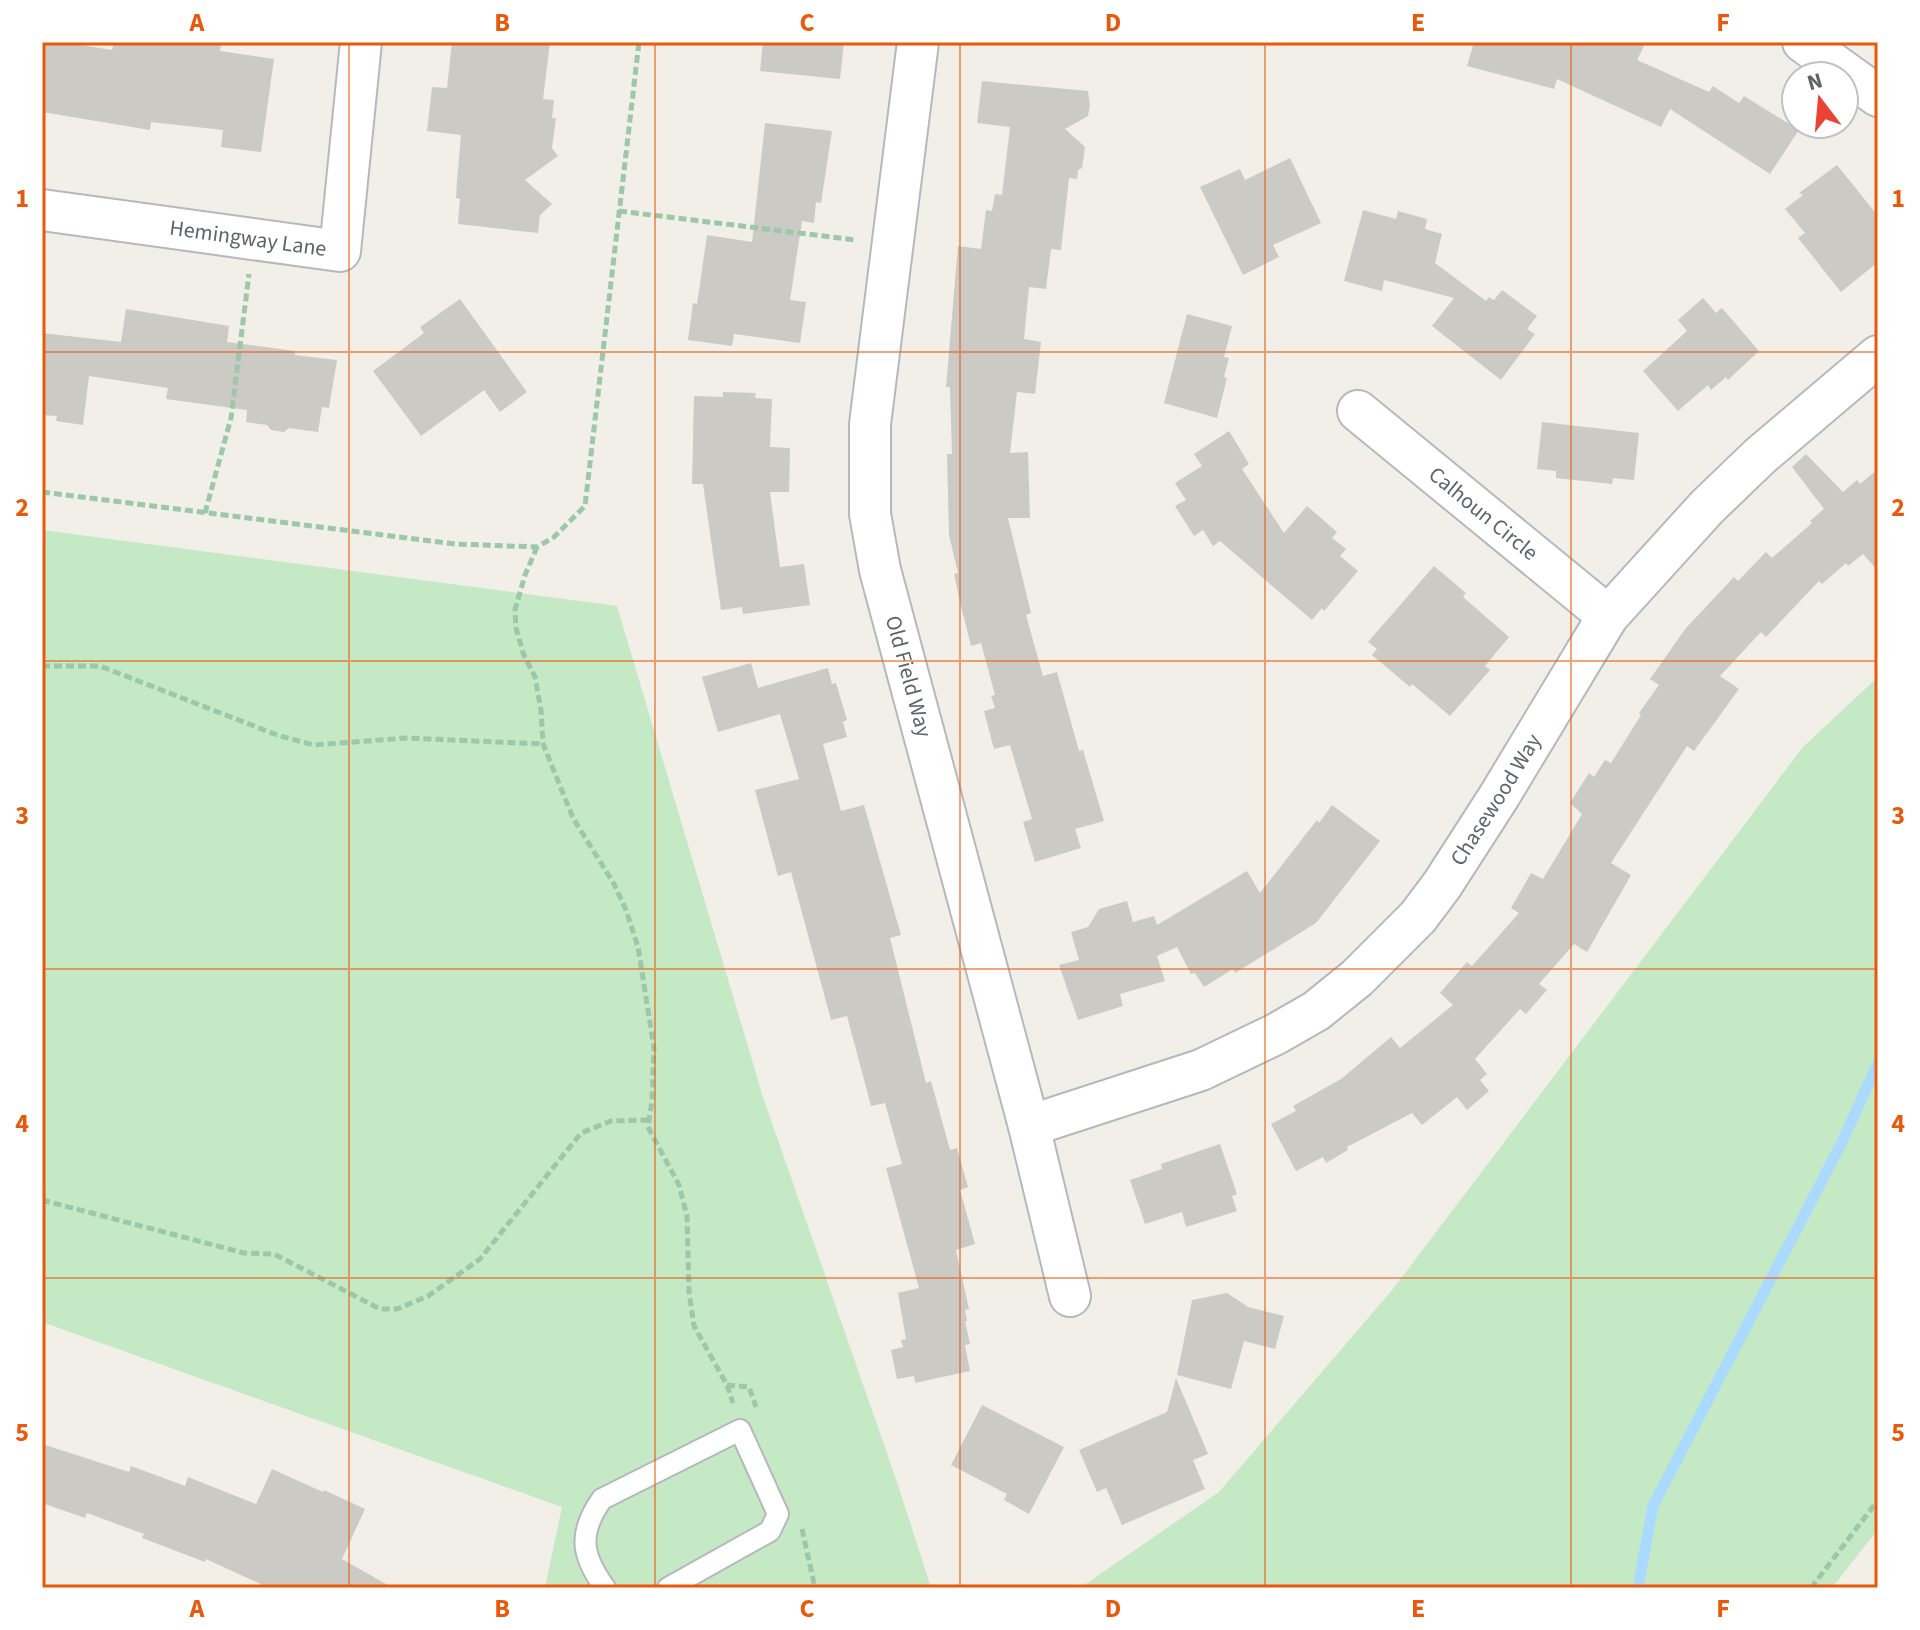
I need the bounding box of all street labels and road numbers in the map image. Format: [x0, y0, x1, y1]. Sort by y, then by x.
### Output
street label: Hemingway Lane [168, 212, 329, 265]
street label: Calhoun Circle [1421, 459, 1545, 569]
street label: Old Field Way [877, 612, 940, 741]
street label: Chasewood Way [1442, 727, 1550, 872]

